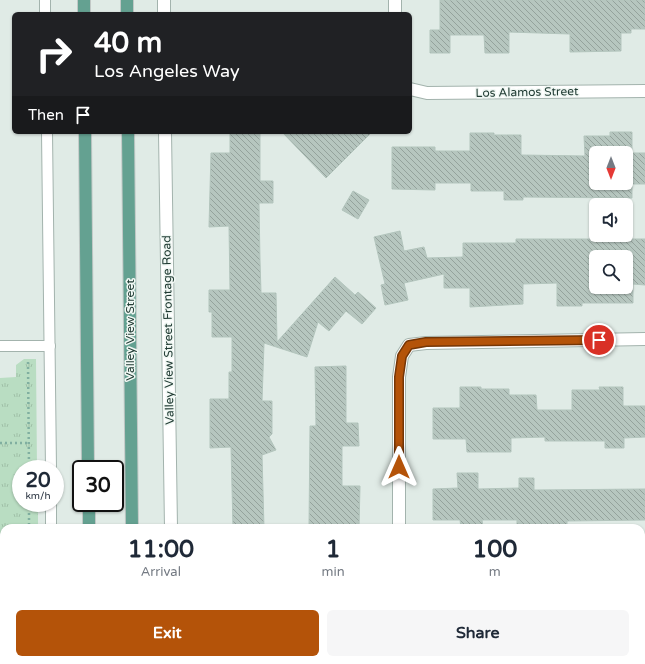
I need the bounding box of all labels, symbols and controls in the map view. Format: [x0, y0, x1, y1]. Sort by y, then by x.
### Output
text: 40 m [94, 26, 162, 60]
icon: right [28, 28, 80, 80]
text: Los Angeles Way [94, 60, 240, 82]
street label: Los Alamos Street [475, 84, 579, 100]
icon: arrive [72, 104, 94, 126]
text: Then [28, 106, 64, 124]
north arrow [589, 146, 633, 190]
map controls [589, 146, 633, 294]
button: sound [589, 198, 633, 242]
street label: Valley View Street Frontage Road [159, 235, 177, 425]
button: search [589, 250, 633, 294]
street label: Valley View Street [123, 279, 137, 381]
pin [582, 323, 616, 357]
icon: arrive [588, 329, 610, 351]
position arrow [378, 446, 420, 488]
speed limit sign: 30 [72, 460, 124, 512]
text: 20 [25, 469, 51, 493]
text: km/h [25, 490, 51, 502]
text: 11:00 [128, 535, 194, 564]
text: 1 [326, 535, 341, 564]
text: 100 [472, 535, 517, 564]
text: Arrival [141, 564, 181, 580]
text: min [322, 564, 345, 580]
text: m [489, 564, 501, 580]
button: Exit [16, 610, 319, 656]
button: Share [327, 610, 629, 656]

